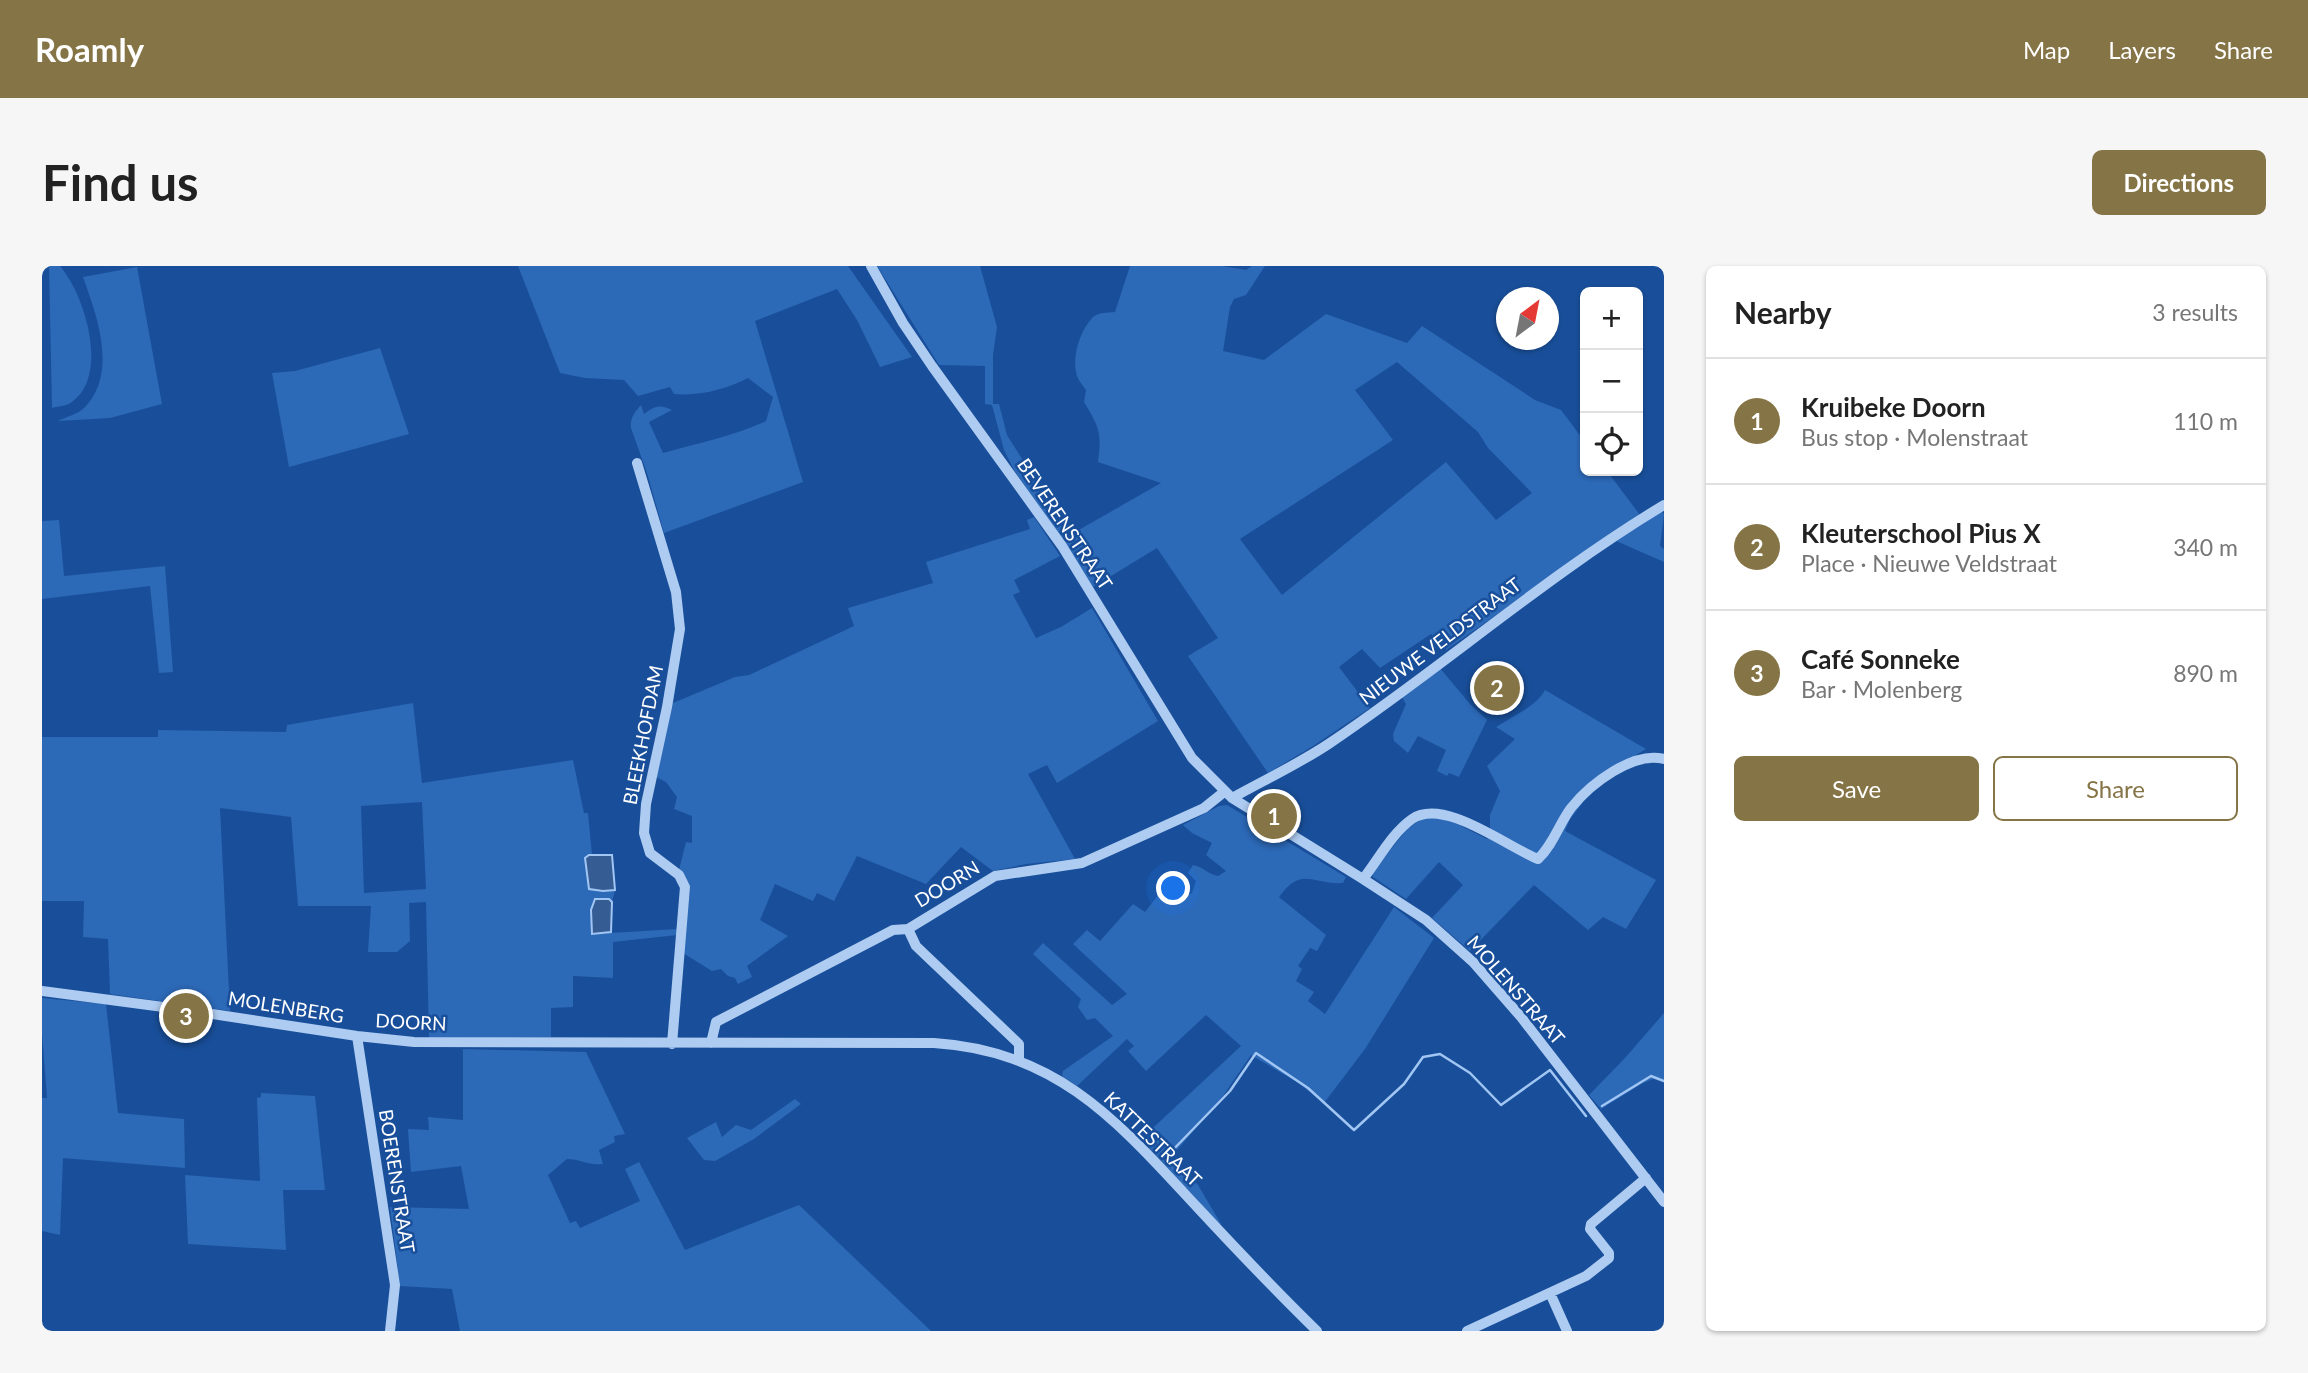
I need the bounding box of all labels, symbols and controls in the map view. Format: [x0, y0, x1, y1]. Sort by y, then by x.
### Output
text: Roamly [35, 29, 144, 69]
text: Map [2023, 35, 2070, 64]
text: Layers [2108, 35, 2176, 64]
text: Share [2214, 35, 2273, 64]
button: Directions [2092, 150, 2266, 215]
text: Find us [42, 153, 199, 211]
north arrow [1496, 287, 1559, 350]
map controls [1580, 287, 1643, 476]
button: + [1580, 287, 1643, 350]
text: Nearby [1734, 294, 1832, 330]
text: 3 results [2152, 298, 2238, 326]
button: − [1580, 350, 1643, 413]
text: Kruibeke Doorn [1801, 391, 1986, 423]
text: 1 [1750, 407, 1764, 435]
text: 110 m [2173, 407, 2238, 435]
button: locate [1580, 413, 1643, 476]
text: Bus stop · Molenstraat [1801, 423, 2028, 451]
street label: BEVERENSTRAAT [1013, 454, 1118, 594]
text: Kleuterschool Pius X [1801, 517, 2041, 549]
text: 2 [1750, 533, 1764, 561]
text: 340 m [2173, 533, 2238, 561]
text: Place · Nieuwe Veldstraat [1801, 549, 2057, 577]
street label: NIEUWE VELDSTRAAT [1354, 572, 1525, 709]
text: Café Sonneke [1801, 643, 1960, 675]
text: 3 [1750, 659, 1764, 687]
text: 890 m [2173, 659, 2238, 687]
pin: 2 [1474, 662, 1520, 714]
street label: BLEEKHOFDAM [618, 663, 667, 807]
text: Bar · Molenberg [1801, 675, 1962, 703]
button: Save [1734, 756, 1979, 821]
button: Share [1993, 756, 2238, 821]
pin: 1 [1251, 790, 1297, 842]
street label: DOORN [910, 855, 983, 912]
your location [1156, 871, 1190, 905]
street label: MOLENSTRAAT [1463, 930, 1570, 1049]
street label: MOLENBERG [226, 986, 346, 1027]
pin: 3 [163, 990, 209, 1042]
street label: DOORN [375, 1008, 447, 1035]
street label: KATTESTRAAT [1100, 1086, 1207, 1191]
street label: BOERENSTRAAT [375, 1108, 420, 1254]

